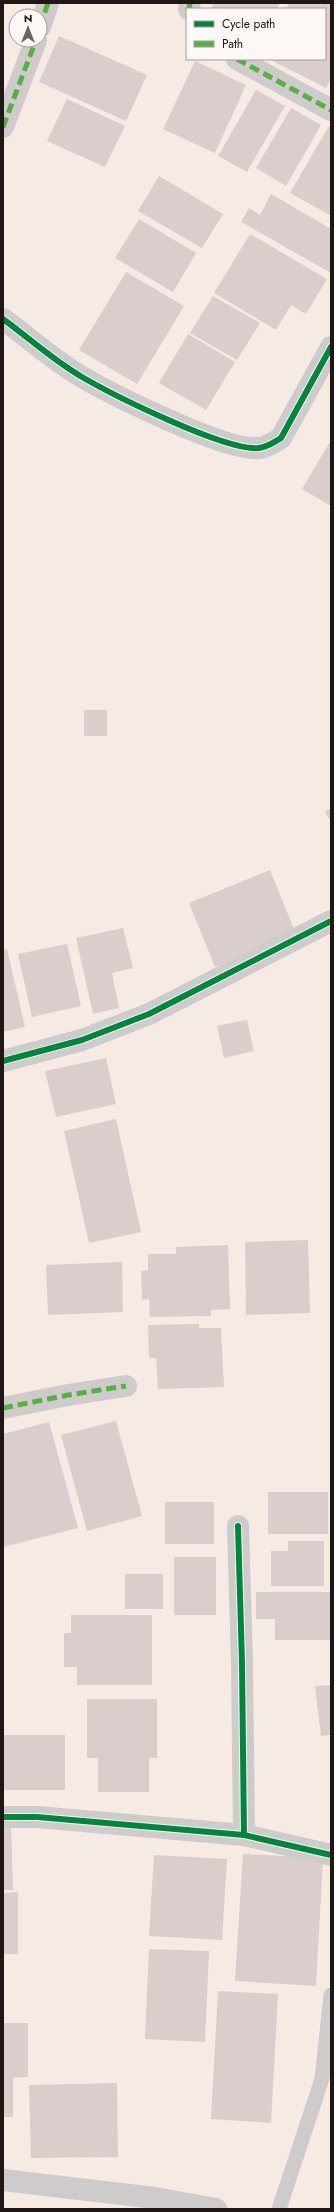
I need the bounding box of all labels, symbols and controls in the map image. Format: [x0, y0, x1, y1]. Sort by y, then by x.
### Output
north arrow [8, 8, 48, 48]
legend [186, 8, 326, 60]
text: N [24, 10, 32, 26]
text: Cycle path [222, 15, 275, 33]
text: Path [222, 35, 243, 53]

